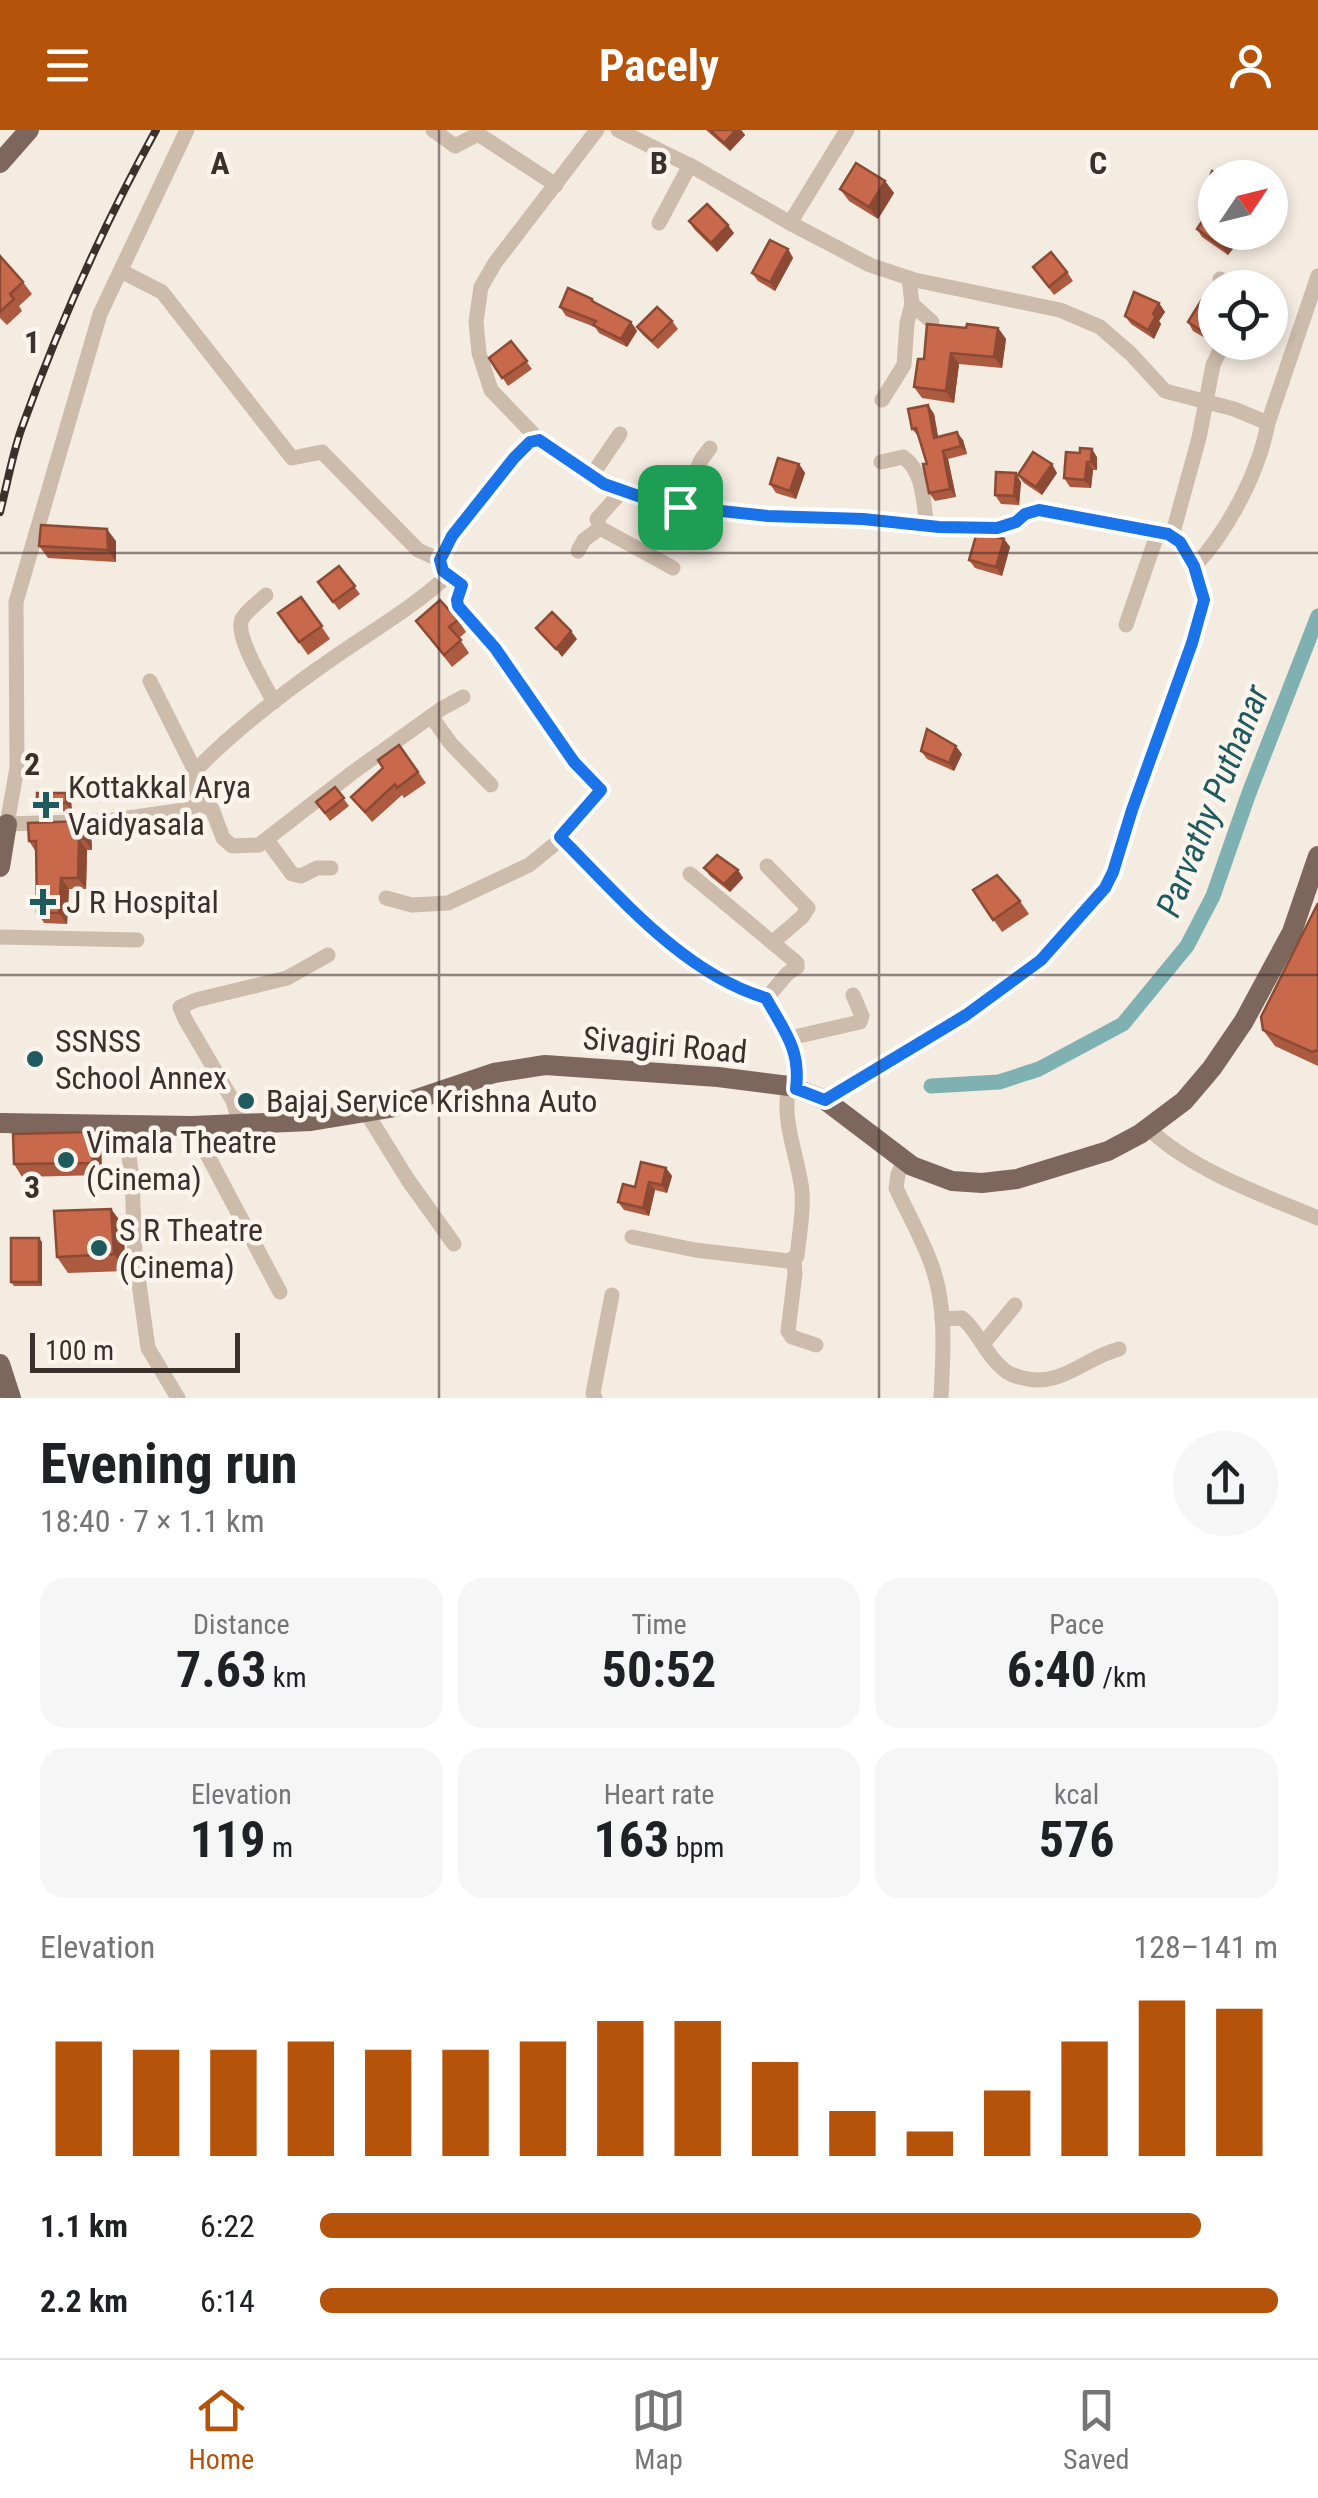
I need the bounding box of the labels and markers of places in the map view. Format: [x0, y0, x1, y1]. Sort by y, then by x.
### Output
pin [638, 465, 723, 550]
place label: Kottakkal Arya Vaidyasala [68, 768, 251, 843]
marker: Kottakkal Arya Vaidyasala [33, 792, 59, 818]
place label: J R Hospital [66, 883, 219, 921]
marker: J R Hospital [30, 889, 56, 915]
place label: SSNSS School Annex [55, 1022, 227, 1097]
marker: SSNSS School Annex [24, 1048, 46, 1070]
place label: Bajaj Service Krishna Auto [266, 1082, 597, 1120]
marker: Bajaj Service Krishna Auto [235, 1090, 257, 1112]
place label: Vimala Theatre (Cinema) [86, 1123, 276, 1198]
marker: Vimala Theatre (Cinema) [55, 1149, 77, 1171]
place label: S R Theatre (Cinema) [119, 1211, 263, 1286]
marker: S R Theatre (Cinema) [88, 1237, 110, 1259]

